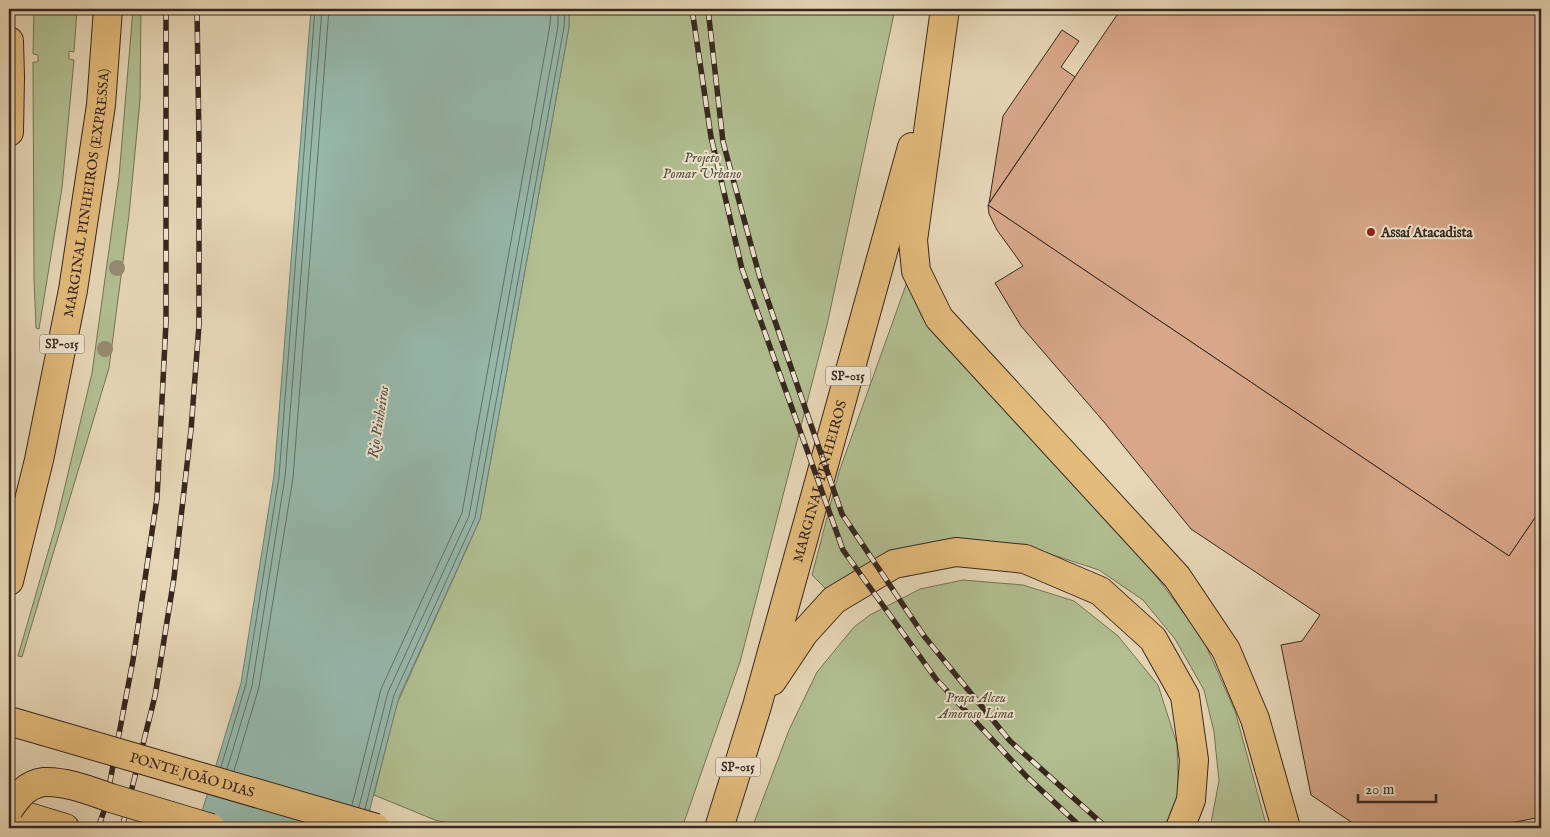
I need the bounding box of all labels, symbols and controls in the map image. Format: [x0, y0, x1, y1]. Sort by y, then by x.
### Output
street label: MARGINAL PINHEIROS (EXPRESSA) [60, 68, 114, 319]
park label: Projeto Pomar Urbano [663, 149, 741, 183]
place label: Assaí Atacadista [1380, 224, 1473, 242]
marker: Assaí Atacadista [1365, 226, 1377, 238]
road number: SP-015 [40, 334, 84, 354]
road number: SP-015 [826, 366, 870, 386]
water label: Rio Pinheiros [363, 384, 394, 460]
street label: MARGINAL PINHEIROS [789, 398, 851, 565]
park label: Praça Alceu Amoroso Lima [936, 689, 1014, 723]
street label: PONTE JOÃO DIAS [128, 749, 257, 802]
road number: SP-015 [716, 758, 760, 776]
scale bar [1358, 772, 1435, 804]
text: 20 m [1365, 780, 1395, 799]

